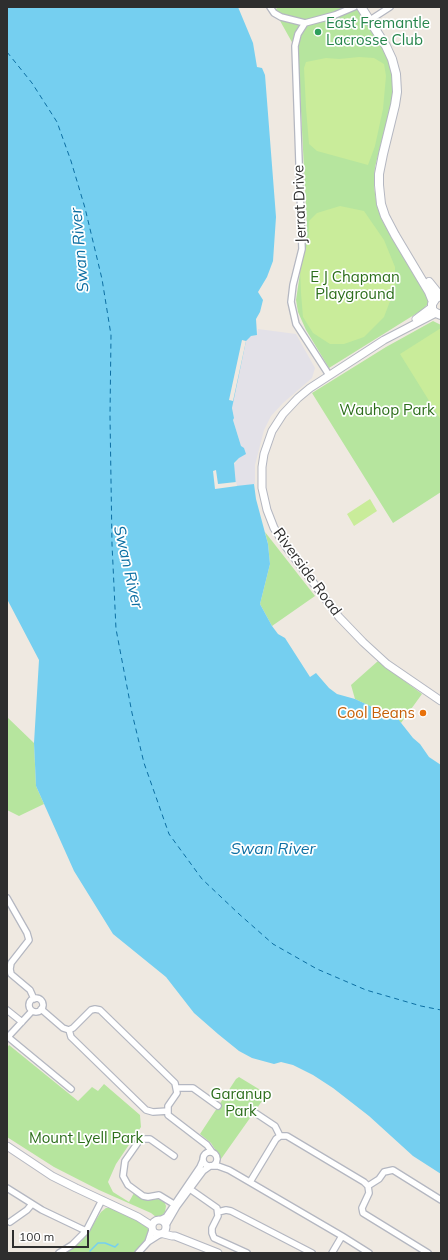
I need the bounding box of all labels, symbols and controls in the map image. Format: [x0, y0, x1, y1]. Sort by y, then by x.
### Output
place label: East Fremantle Lacrosse Club [326, 14, 430, 49]
marker: East Fremantle Lacrosse Club [313, 27, 323, 37]
street label: Jerrat Drive [290, 165, 310, 243]
water label: Swan River [67, 207, 93, 293]
park label: E J Chapman Playground [310, 268, 400, 303]
park label: Wauhop Park [339, 401, 435, 419]
water label: Swan River [109, 524, 147, 610]
street label: Riverside Road [269, 525, 345, 619]
place label: Cool Beans [337, 704, 415, 722]
marker: Cool Beans [418, 708, 428, 718]
water label: Swan River [231, 839, 315, 859]
park label: Garanup Park [211, 1085, 271, 1120]
park label: Mount Lyell Park [29, 1129, 143, 1147]
scale bar [14, 1222, 91, 1248]
text: 100 m [19, 1229, 54, 1244]

